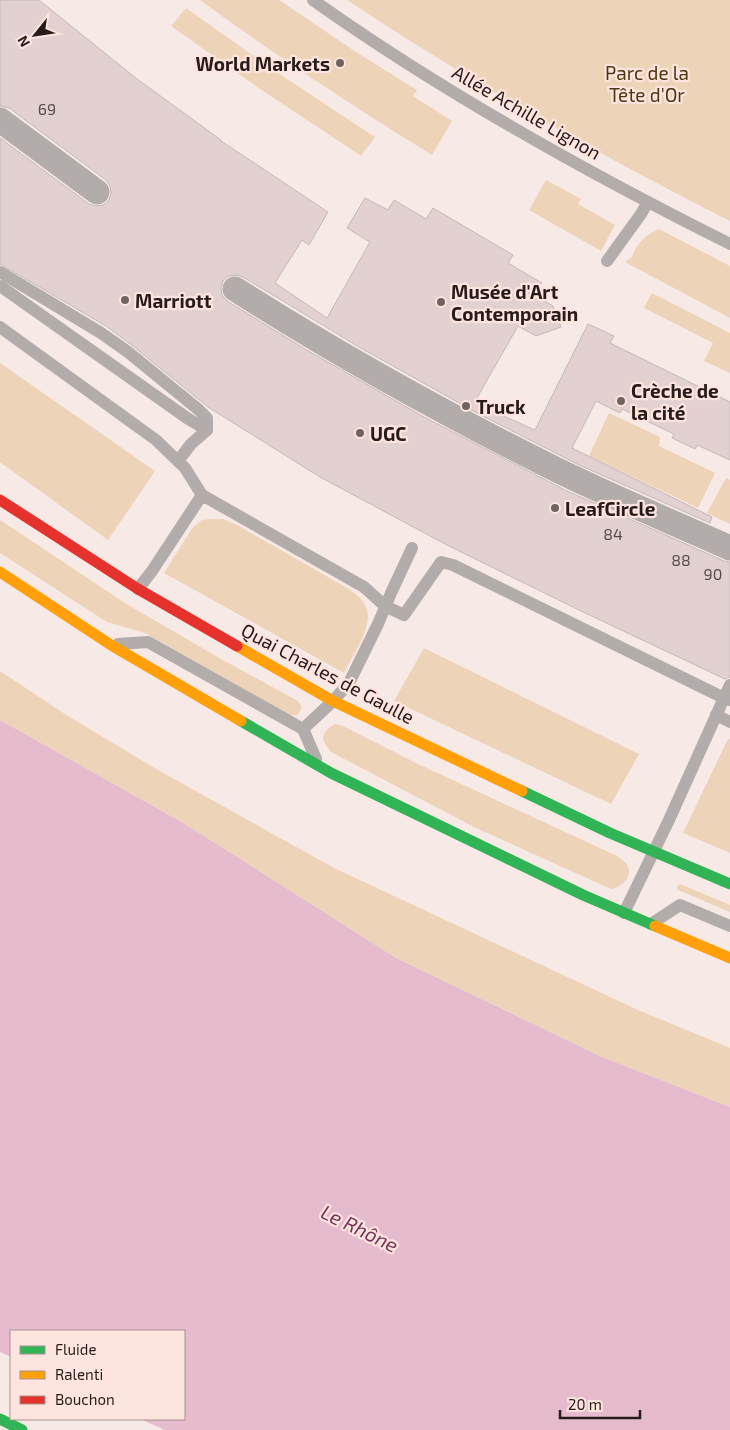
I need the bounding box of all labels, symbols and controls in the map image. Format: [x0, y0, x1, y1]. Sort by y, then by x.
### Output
north arrow [10, 10, 60, 60]
text: N [13, 33, 33, 50]
place label: World Markets [196, 52, 330, 75]
marker: World Markets [334, 57, 346, 69]
street label: Allée Achille Lignon [449, 60, 605, 164]
park label: Parc de la Tête d'Or [605, 61, 689, 106]
house number: 69 [38, 99, 56, 118]
place label: Musée d'Art Contemporain [451, 280, 578, 325]
place label: Marriott [135, 289, 212, 312]
marker: Marriott [119, 294, 131, 306]
marker: Musée d'Art Contemporain [435, 296, 447, 308]
place label: Crèche de la cité [631, 379, 719, 424]
place label: Truck [476, 395, 526, 418]
marker: Crèche de la cité [615, 395, 627, 407]
marker: Truck [460, 400, 472, 412]
place label: UGC [370, 422, 407, 445]
marker: UGC [354, 427, 366, 439]
place label: LeafCircle [565, 497, 656, 520]
marker: LeafCircle [549, 502, 561, 514]
house number: 84 [603, 524, 623, 543]
house number: 88 [671, 550, 691, 569]
house number: 90 [704, 564, 722, 583]
street label: Quai Charles de Gaulle [238, 618, 418, 728]
water label: Le Rhône [318, 1199, 403, 1257]
legend [10, 1330, 185, 1420]
text: Fluide [55, 1340, 96, 1358]
text: Ralenti [55, 1365, 103, 1383]
scale bar [560, 1388, 640, 1420]
text: Bouchon [55, 1390, 115, 1408]
text: 20 m [568, 1395, 602, 1413]

